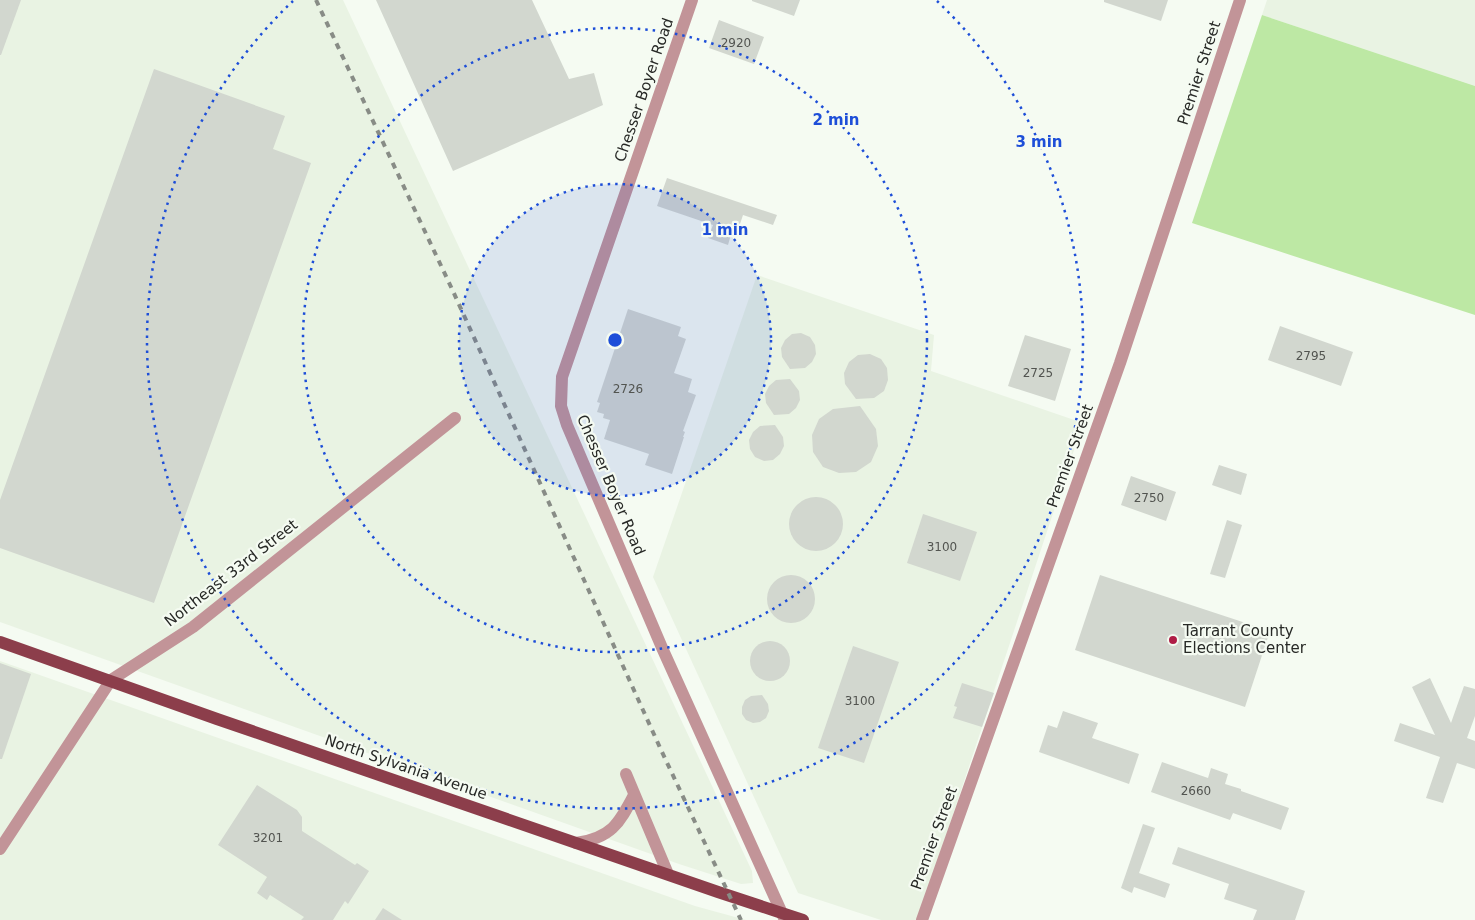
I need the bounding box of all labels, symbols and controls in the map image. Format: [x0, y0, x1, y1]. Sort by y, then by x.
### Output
street label: Chesser Boyer Road [611, 16, 677, 164]
street label: Premier Street [1174, 19, 1224, 127]
house number: 2920 [721, 36, 751, 50]
text: 2 min [812, 111, 860, 129]
text: 3 min [1015, 133, 1063, 151]
text: 1 min [701, 221, 749, 239]
centre of rings [606, 331, 624, 349]
house number: 2795 [1296, 349, 1326, 363]
house number: 2725 [1023, 366, 1053, 380]
house number: 2726 [613, 382, 643, 396]
street label: Premier Street [1043, 402, 1097, 510]
street label: Chesser Boyer Road [573, 412, 649, 558]
house number: 2750 [1134, 491, 1164, 505]
street label: Northeast 33rd Street [161, 515, 301, 630]
house number: 3100 [927, 540, 957, 554]
place label: Tarrant County Elections Center [1182, 622, 1307, 657]
marker: Tarrant County Elections Center [1167, 634, 1179, 646]
house number: 3100 [845, 694, 875, 708]
street label: North Sylvania Avenue [322, 731, 490, 803]
street label: Premier Street [907, 784, 961, 892]
house number: 2660 [1181, 784, 1211, 798]
house number: 3201 [253, 831, 283, 845]

